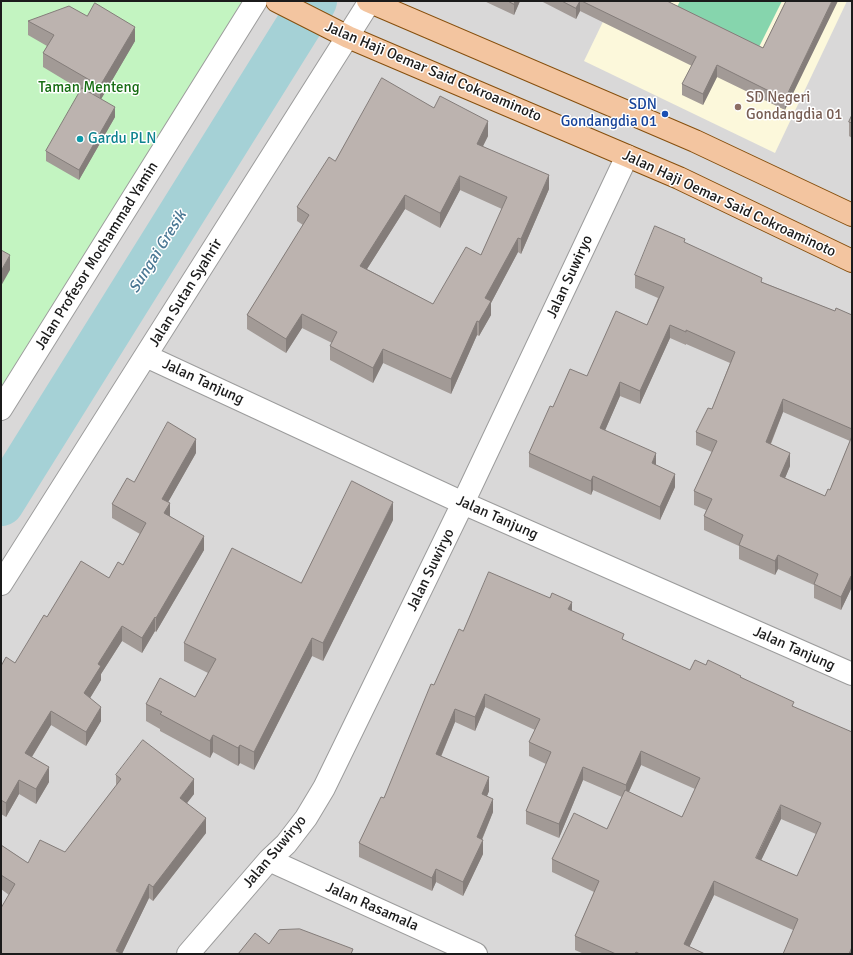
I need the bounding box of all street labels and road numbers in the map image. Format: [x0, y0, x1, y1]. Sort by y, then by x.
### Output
street label: Jalan Haji Oemar Said Cokroaminoto [322, 18, 544, 126]
street label: Jalan Haji Oemar Said Cokroaminoto [619, 147, 839, 261]
street label: Jalan Profesor Mochammad Yamin [32, 159, 162, 353]
street label: Jalan Suwiryo [543, 233, 597, 321]
street label: Jalan Sutan Syahrir [145, 236, 227, 350]
street label: Jalan Tanjung [159, 355, 247, 409]
street label: Jalan Tanjung [453, 492, 541, 544]
street label: Jalan Suwiryo [403, 526, 459, 614]
street label: Jalan Tanjung [750, 623, 838, 675]
street label: Jalan Suwiryo [239, 812, 311, 892]
street label: Jalan Rasamala [323, 878, 421, 936]

